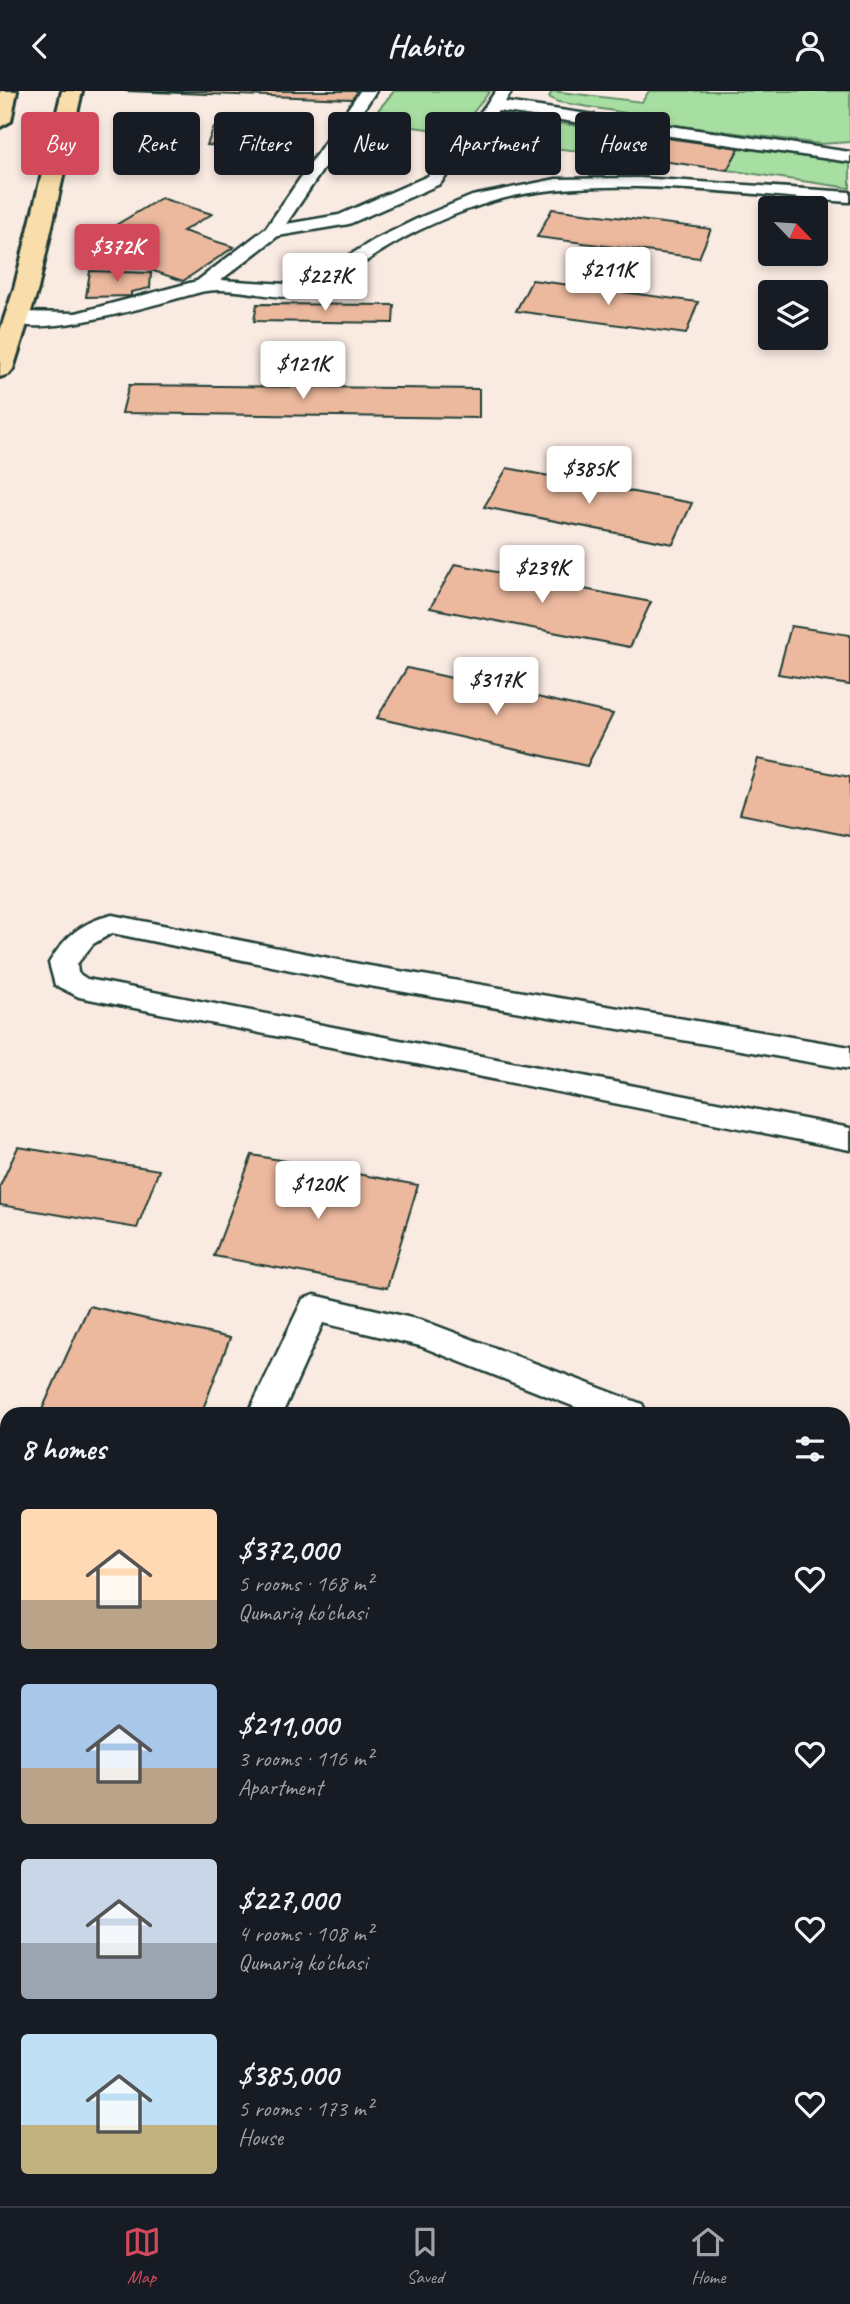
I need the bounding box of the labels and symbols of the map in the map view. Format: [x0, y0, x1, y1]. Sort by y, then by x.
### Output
north arrow [758, 196, 828, 266]
pin: $372K [68, 225, 166, 284]
pin: $211K [559, 247, 657, 307]
pin: $227K [276, 253, 374, 313]
pin: $121K [254, 341, 352, 401]
pin: $385K [540, 447, 638, 506]
pin: $239K [493, 545, 591, 605]
pin: $317K [447, 657, 545, 717]
pin: $120K [269, 1161, 367, 1221]

